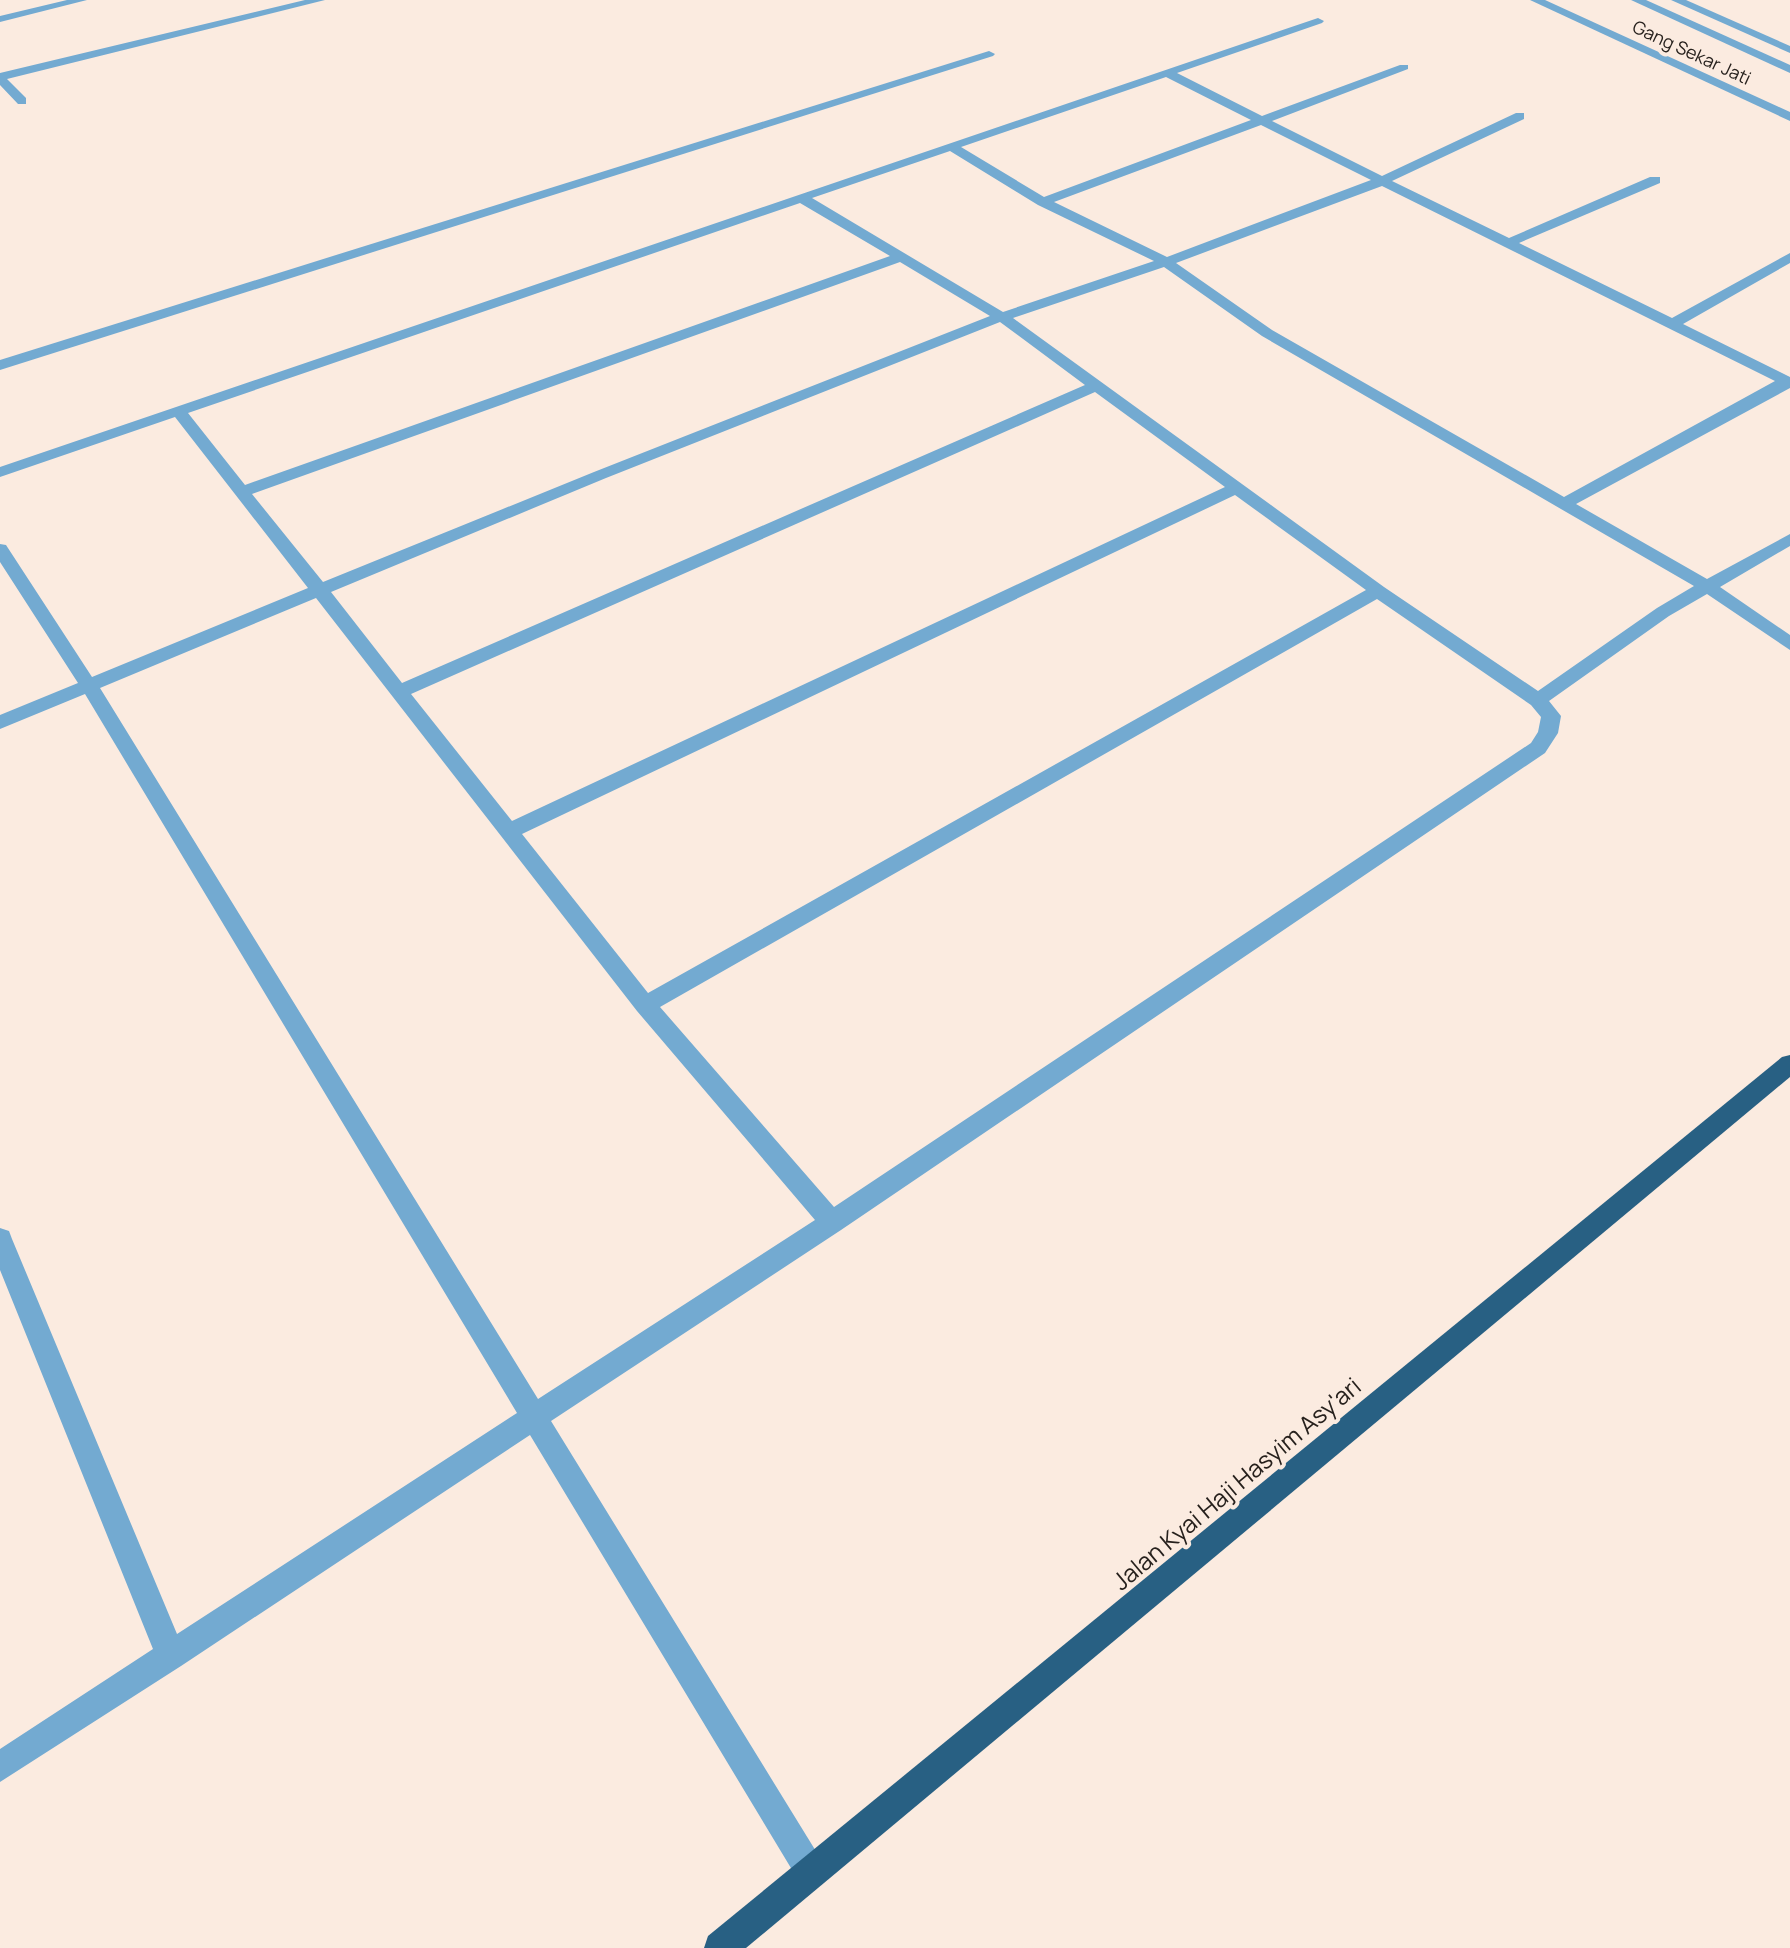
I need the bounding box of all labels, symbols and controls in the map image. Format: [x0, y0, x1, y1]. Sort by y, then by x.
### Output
street label: Gang Sekar Jati [1629, 14, 1755, 90]
street label: Jalan Kyai Haji Hasyim Asy'ari [1105, 1369, 1367, 1597]

